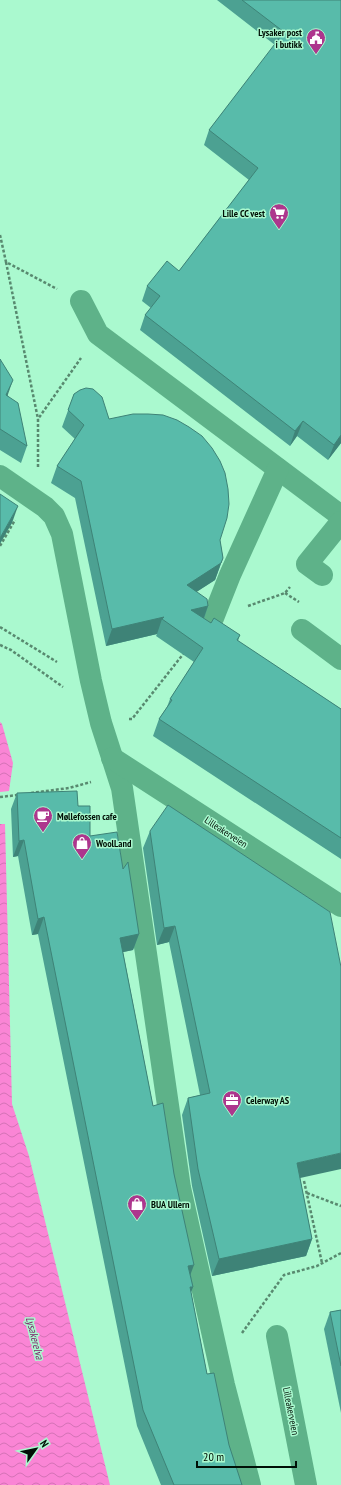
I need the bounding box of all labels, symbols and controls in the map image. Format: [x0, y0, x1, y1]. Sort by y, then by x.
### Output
place label: Lysaker post i butikk [258, 26, 303, 51]
public building icon: Lysaker post i butikk [305, 27, 327, 55]
supermarket icon: Lille CC vest [268, 202, 290, 230]
place label: Lille CC vest [222, 207, 265, 220]
cafe icon: Møllefossen cafe [32, 805, 54, 833]
place label: Møllefossen cafe [57, 810, 117, 823]
street label: Lilleakerveien [202, 813, 250, 851]
shop icon: WoolLand [71, 832, 93, 860]
place label: WoolLand [95, 837, 132, 850]
office icon: Celerway AS [221, 1089, 243, 1117]
place label: Celerway AS [246, 1094, 290, 1107]
shop icon: BUA Ullern [126, 1193, 148, 1221]
place label: BUA Ullern [151, 1198, 190, 1211]
water label: Lysakerelva [23, 1315, 47, 1361]
street label: Lilleakerveien [280, 1386, 302, 1436]
north arrow [16, 1429, 56, 1469]
text: N [37, 1437, 52, 1450]
scale bar [197, 1443, 296, 1469]
text: 20 m [203, 1449, 224, 1464]

